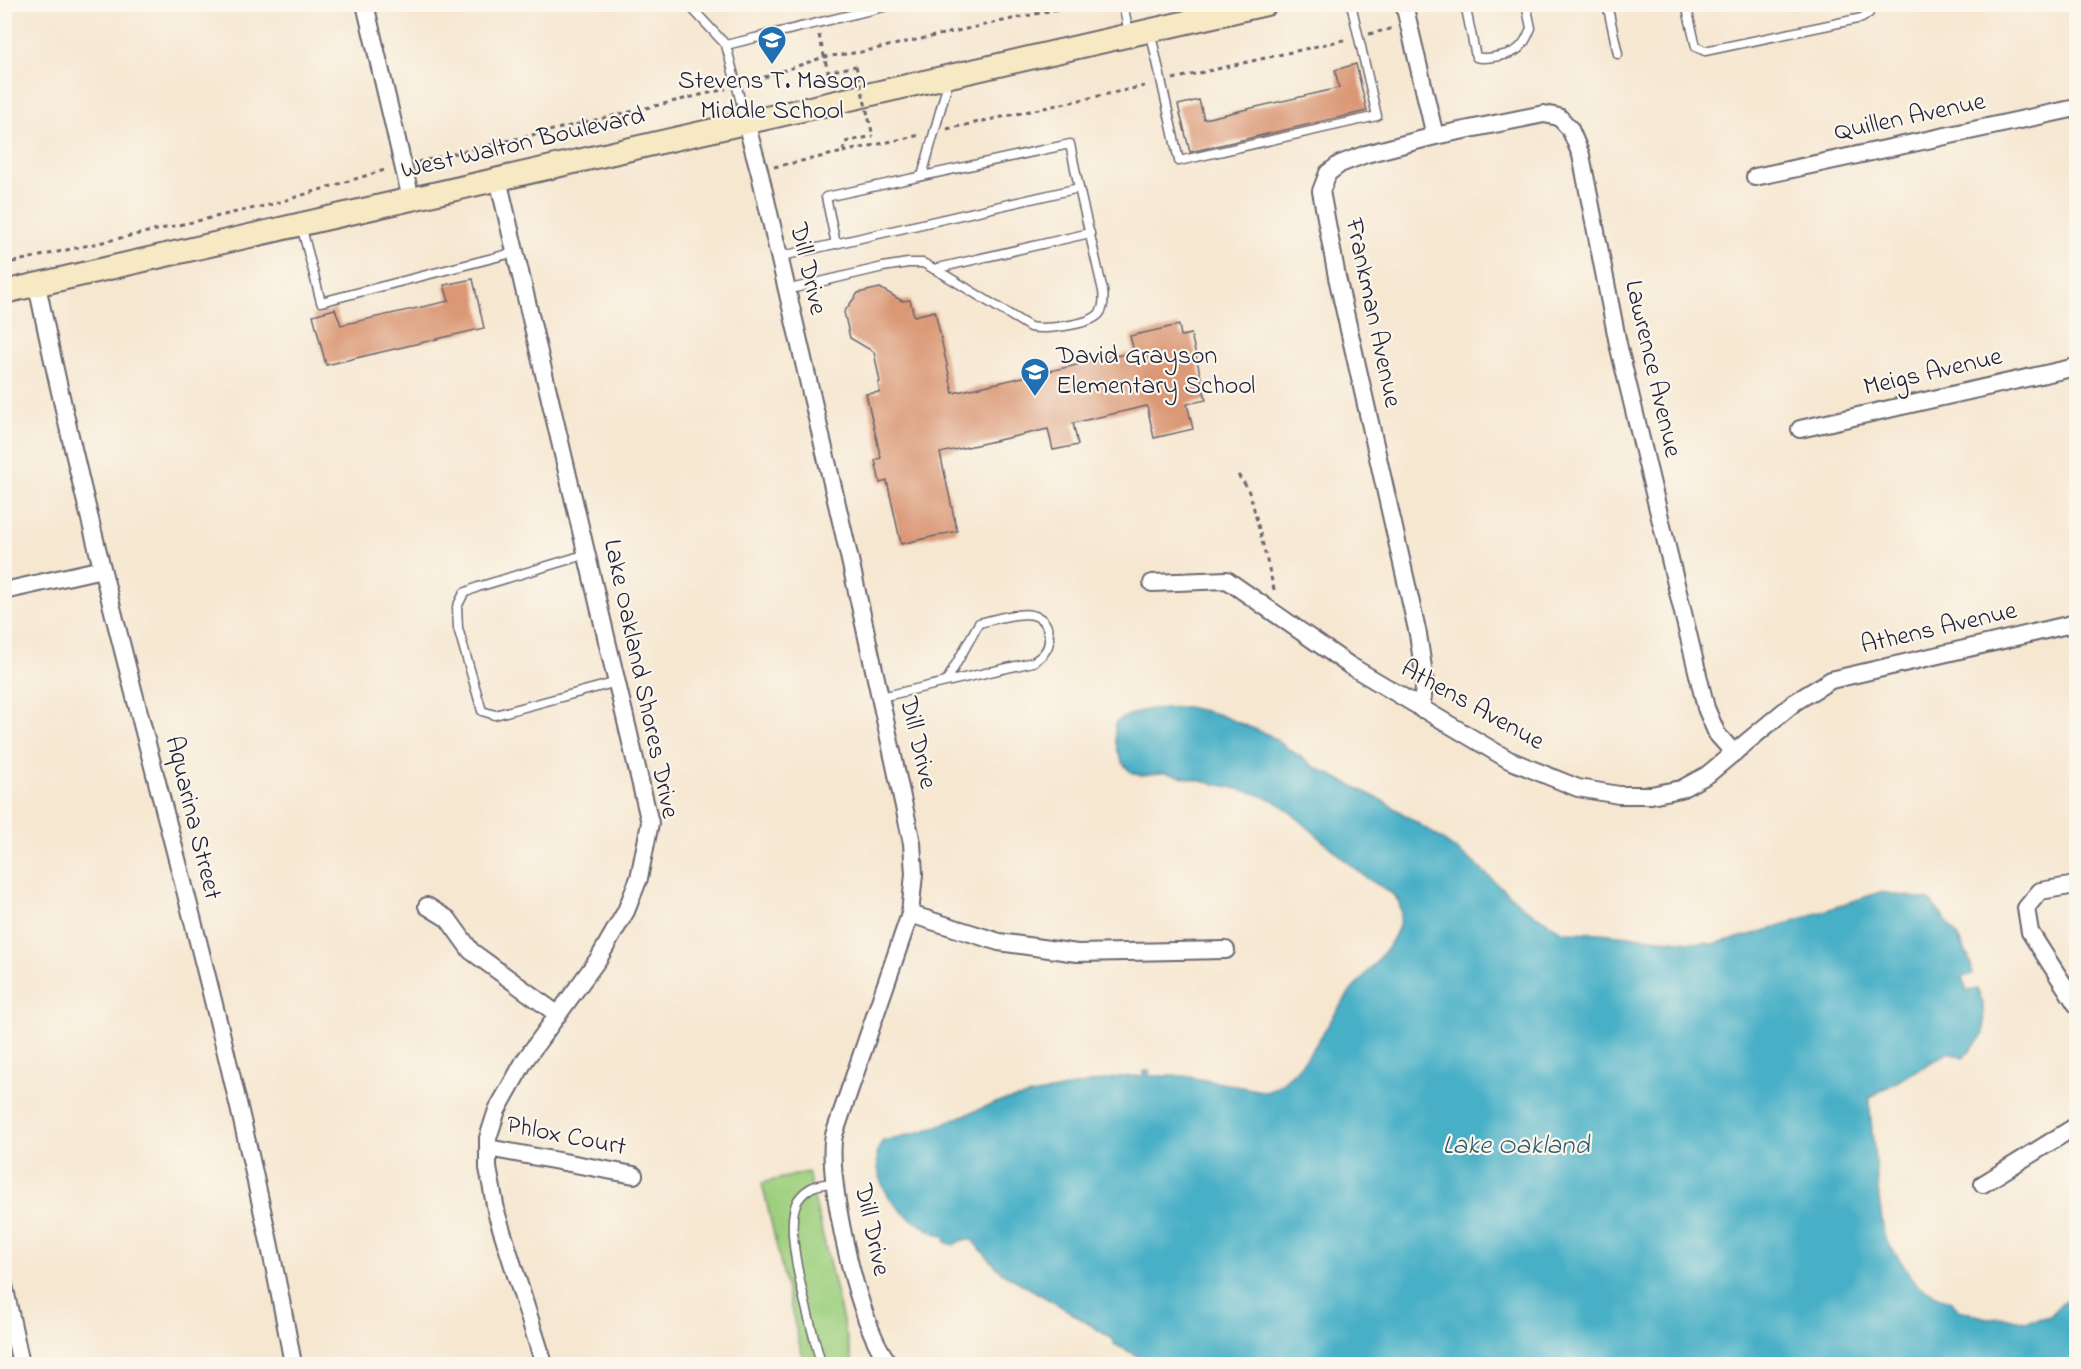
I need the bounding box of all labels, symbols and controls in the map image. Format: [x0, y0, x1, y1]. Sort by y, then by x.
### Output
school or university icon: Stevens T. Mason Middle School [756, 24, 788, 66]
place label: Stevens T. Mason Middle School [678, 63, 866, 131]
street label: Quillen Avenue [1831, 83, 1989, 153]
street label: West Walton Boulevard [397, 97, 649, 191]
street label: Frankman Avenue [1333, 214, 1411, 411]
street label: Dill Drive [778, 218, 836, 319]
street label: Lawrence Avenue [1613, 277, 1691, 462]
place label: David Grayson Elementary School [1055, 338, 1255, 406]
street label: Meigs Avenue [1860, 339, 2006, 407]
school or university icon: David Grayson Elementary School [1019, 356, 1051, 398]
street label: Lake Oakland Shores Drive [592, 536, 688, 822]
street label: Athens Avenue [1857, 593, 2021, 665]
street label: Athens Avenue [1393, 651, 1551, 761]
street label: Dill Drive [888, 692, 946, 793]
street label: Aquarina Street [153, 732, 231, 904]
street label: Phlox Court [503, 1107, 629, 1167]
water label: Lake Oakland [1443, 1127, 1591, 1166]
street label: Dill Drive [843, 1179, 899, 1280]

